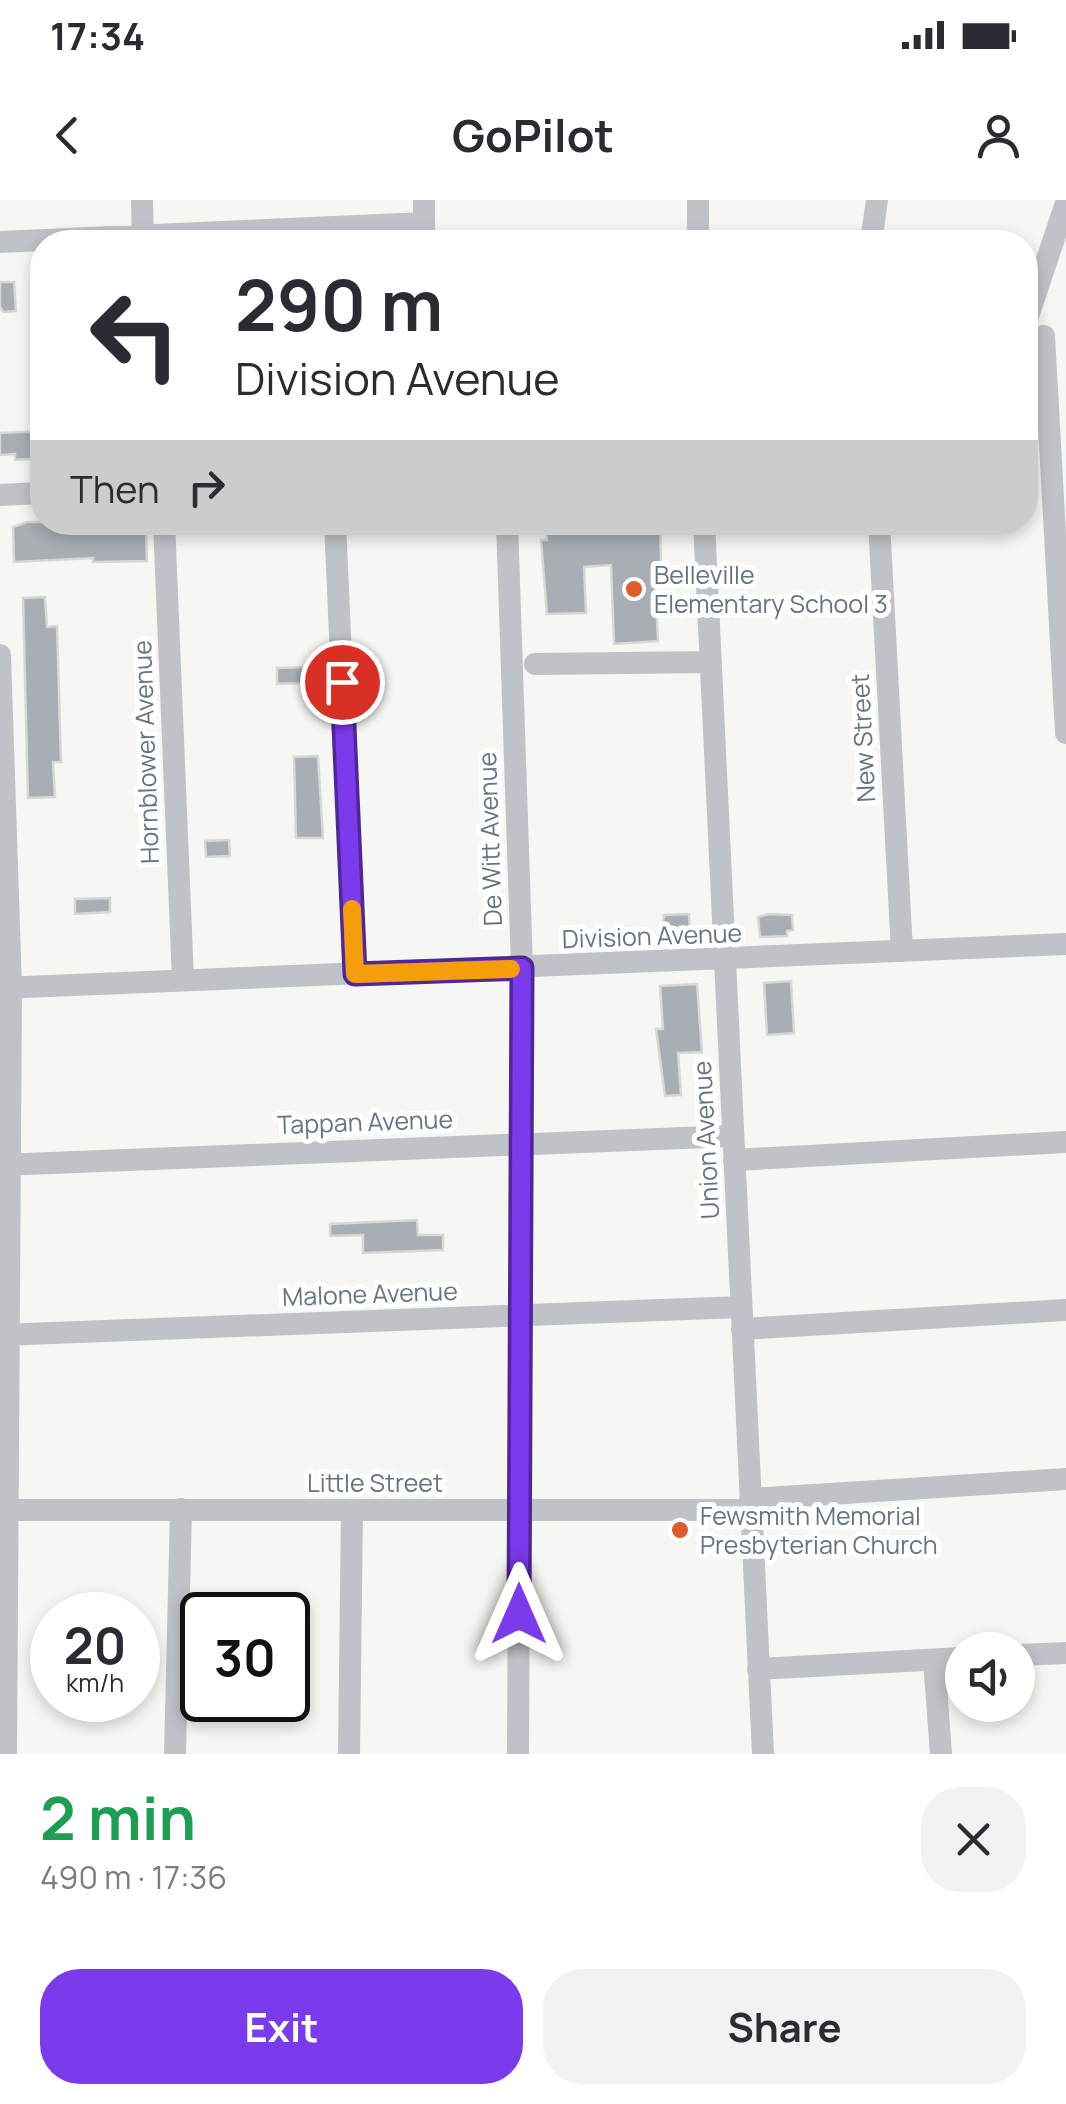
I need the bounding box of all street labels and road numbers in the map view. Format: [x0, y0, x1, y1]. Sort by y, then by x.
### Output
street label: Hornblower Avenue [124, 640, 167, 864]
street label: New Street [842, 673, 883, 803]
street label: De Witt Avenue [469, 751, 510, 927]
street label: Division Avenue [561, 915, 743, 956]
street label: Union Avenue [684, 1060, 727, 1220]
street label: Tappan Avenue [276, 1101, 454, 1142]
street label: Malone Avenue [282, 1273, 458, 1314]
street label: Little Street [307, 1465, 443, 1500]

